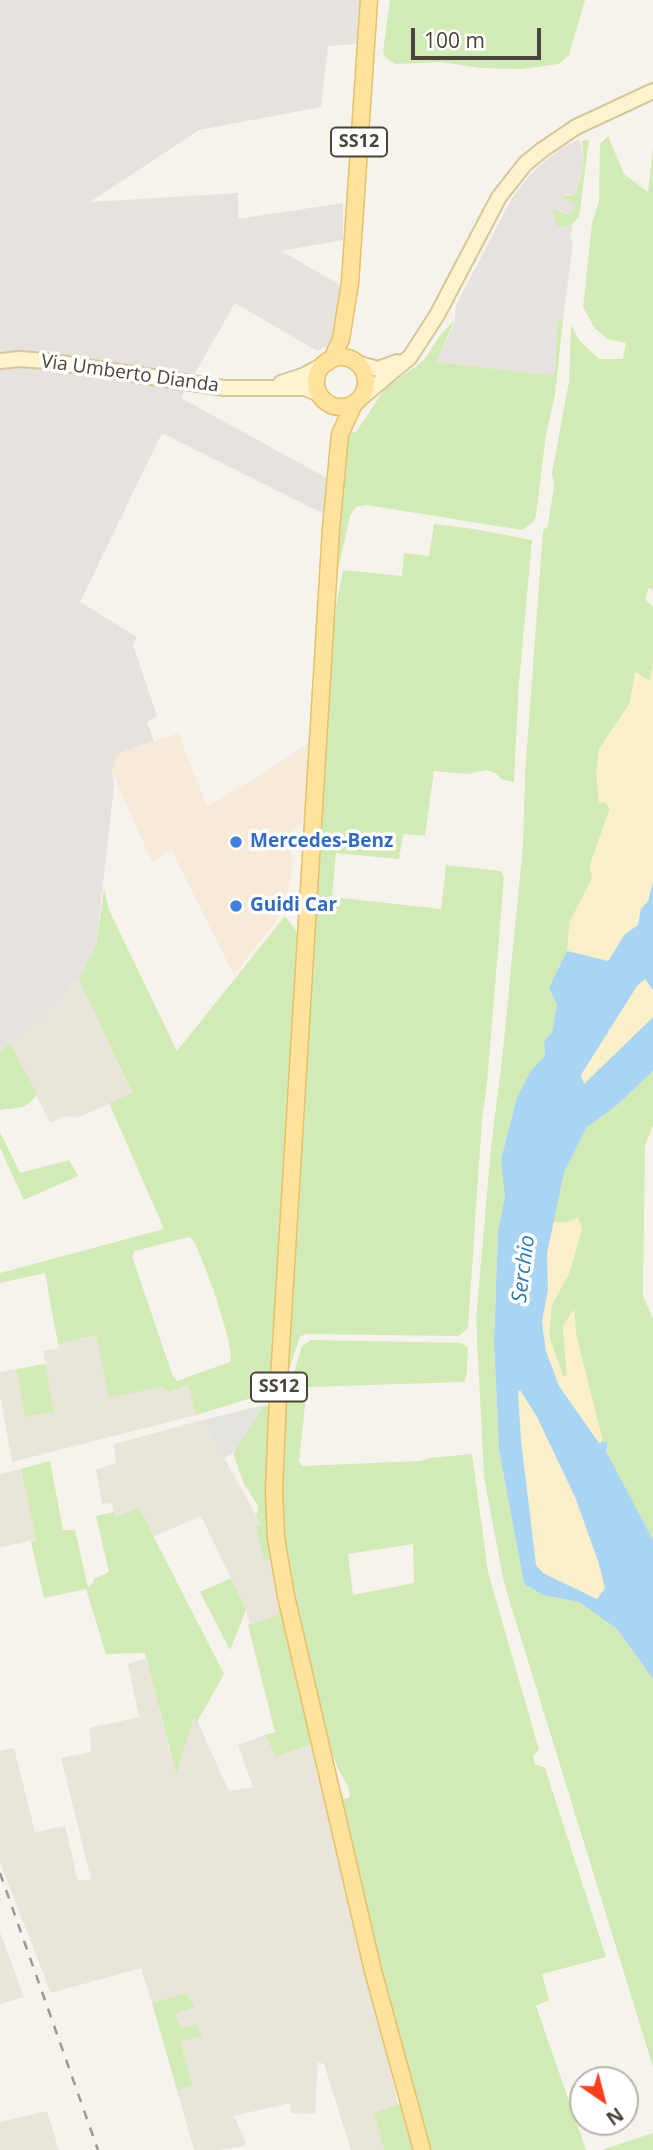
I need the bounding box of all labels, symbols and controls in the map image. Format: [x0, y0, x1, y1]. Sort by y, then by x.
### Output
scale bar [415, 14, 544, 58]
text: 100 m [424, 26, 485, 54]
road number: SS12 [331, 127, 387, 156]
street label: Via Umberto Dianda [40, 350, 220, 398]
place label: Mercedes-Benz [250, 831, 393, 853]
marker: Mercedes-Benz [228, 834, 244, 850]
place label: Guidi Car [250, 895, 337, 917]
marker: Guidi Car [228, 898, 244, 914]
water label: Serchio [507, 1234, 541, 1304]
road number: SS12 [251, 1372, 307, 1402]
north arrow [569, 2066, 639, 2136]
text: N [601, 2101, 629, 2132]

